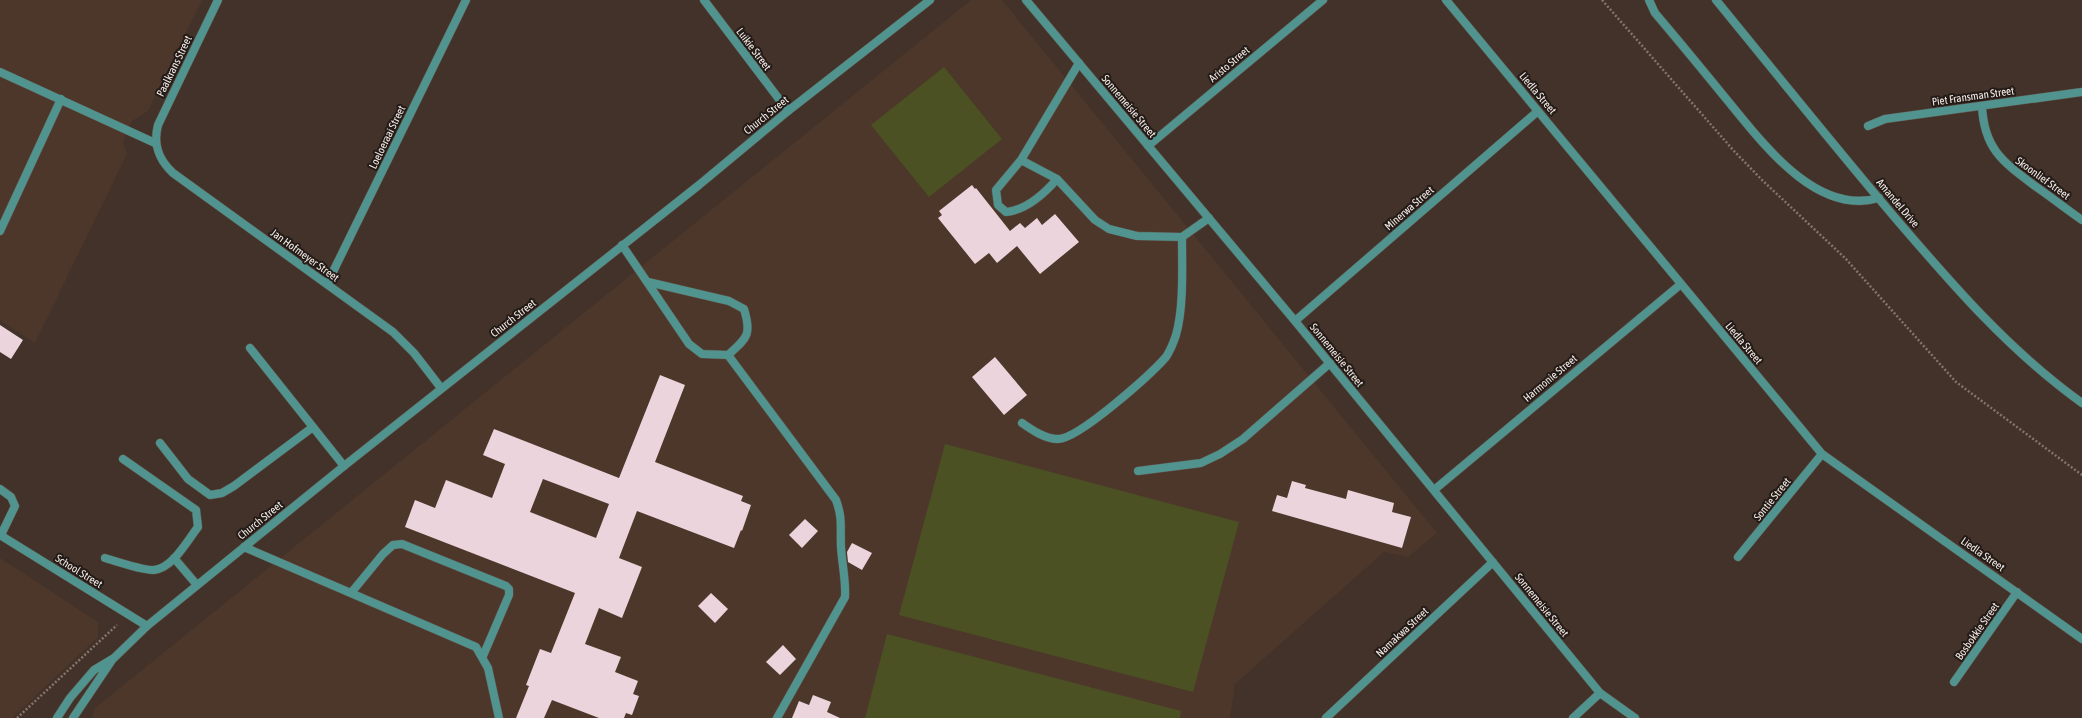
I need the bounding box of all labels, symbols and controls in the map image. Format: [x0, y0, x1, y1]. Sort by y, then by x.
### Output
street label: Luikie Street [734, 26, 774, 72]
street label: Paalkrans Street [154, 34, 194, 98]
street label: Aristo Street [1206, 44, 1252, 84]
street label: Liedla Street [1517, 70, 1559, 116]
street label: Sonnemeisie Street [1099, 72, 1159, 140]
street label: Piet Fransman Street [1931, 84, 2015, 108]
street label: Church Street [741, 93, 791, 137]
street label: Loeloeraai Street [367, 103, 407, 171]
street label: Skoonlief Street [2014, 154, 2072, 202]
street label: Amandel Drive [1874, 176, 1922, 230]
street label: Minerwa Street [1382, 184, 1436, 232]
street label: Jan Hofmeyer Street [269, 226, 341, 284]
street label: Church Street [488, 297, 538, 339]
street label: Liedla Street [1723, 320, 1765, 366]
street label: Sonnemeisie Street [1308, 321, 1366, 389]
street label: Harmonie Street [1521, 352, 1579, 404]
street label: Sontie Street [1751, 475, 1793, 523]
street label: Church Street [235, 498, 285, 542]
street label: Liedla Street [1959, 535, 2007, 573]
street label: School Street [53, 552, 105, 590]
street label: Sonnemeisie Street [1513, 571, 1571, 639]
street label: Bosbokkie Street [1953, 600, 2001, 662]
street label: Namakwa Street [1374, 605, 1430, 659]

